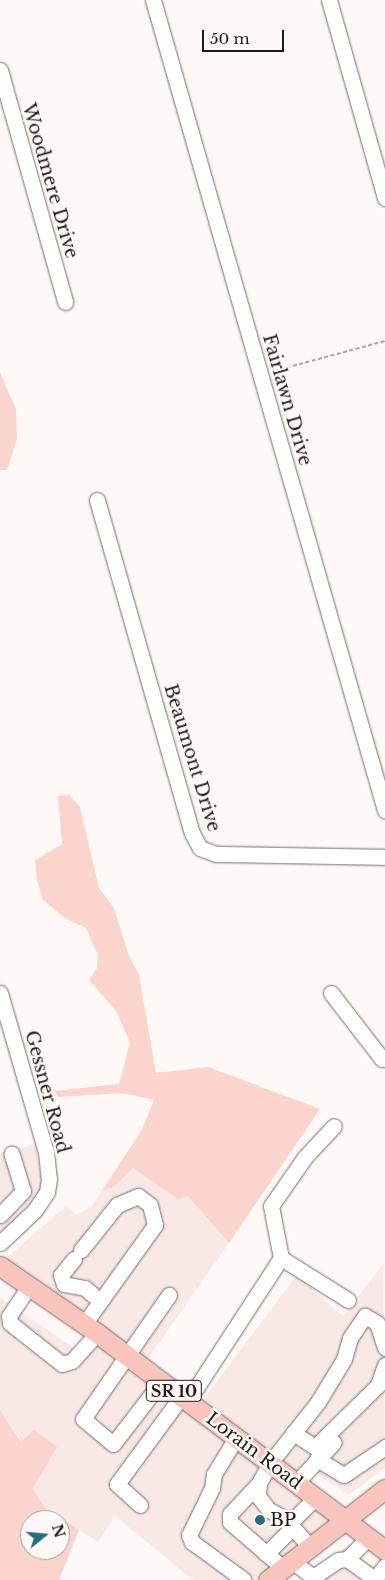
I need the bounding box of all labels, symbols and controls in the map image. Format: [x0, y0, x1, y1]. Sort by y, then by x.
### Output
scale bar [205, 20, 288, 52]
text: 50 m [210, 29, 250, 48]
street label: Woodmere Drive [18, 101, 82, 261]
street label: Fairlawn Drive [258, 332, 316, 468]
street label: Beaumont Drive [159, 682, 225, 834]
street label: Gessner Road [20, 1028, 74, 1156]
road number: SR 10 [145, 1378, 203, 1404]
street label: Lorain Road [202, 1408, 306, 1494]
place label: BP [270, 1509, 296, 1531]
north arrow [20, 1510, 70, 1560]
marker: BP [254, 1514, 266, 1526]
text: N [48, 1522, 69, 1540]

